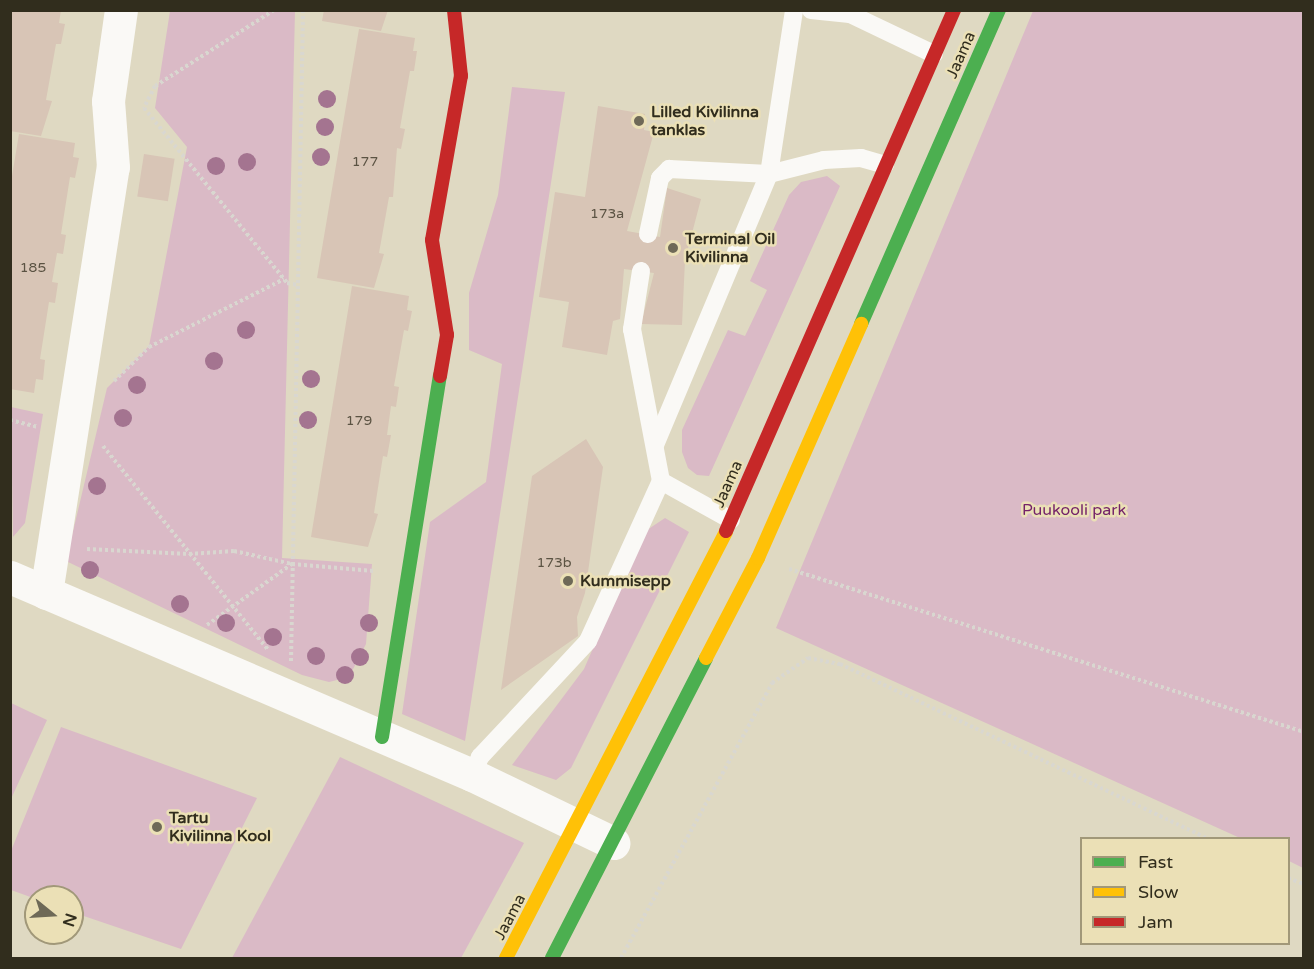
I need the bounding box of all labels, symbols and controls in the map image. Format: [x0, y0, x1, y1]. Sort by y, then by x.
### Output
street label: Jaama [942, 29, 980, 81]
place label: Lilled Kivilinna tanklas [651, 102, 759, 140]
marker: Lilled Kivilinna tanklas [632, 114, 646, 128]
house number: 177 [352, 154, 378, 170]
house number: 173a [590, 206, 624, 222]
place label: Terminal Oil Kivilinna [685, 229, 775, 267]
marker: Terminal Oil Kivilinna [666, 241, 680, 255]
house number: 185 [20, 260, 46, 276]
house number: 179 [346, 413, 372, 429]
street label: Jaama [709, 458, 747, 510]
park label: Puukooli park [1022, 500, 1126, 520]
house number: 173b [536, 555, 572, 571]
place label: Kummisepp [580, 571, 671, 591]
marker: Kummisepp [561, 574, 575, 588]
place label: Tartu Kivilinna Kool [169, 808, 271, 846]
marker: Tartu Kivilinna Kool [150, 820, 164, 834]
legend [1080, 837, 1290, 945]
text: Fast [1138, 851, 1173, 873]
text: Slow [1138, 881, 1179, 903]
north arrow [24, 885, 84, 945]
street label: Jaama [490, 891, 530, 943]
text: N [58, 911, 81, 929]
text: Jam [1138, 911, 1173, 933]

